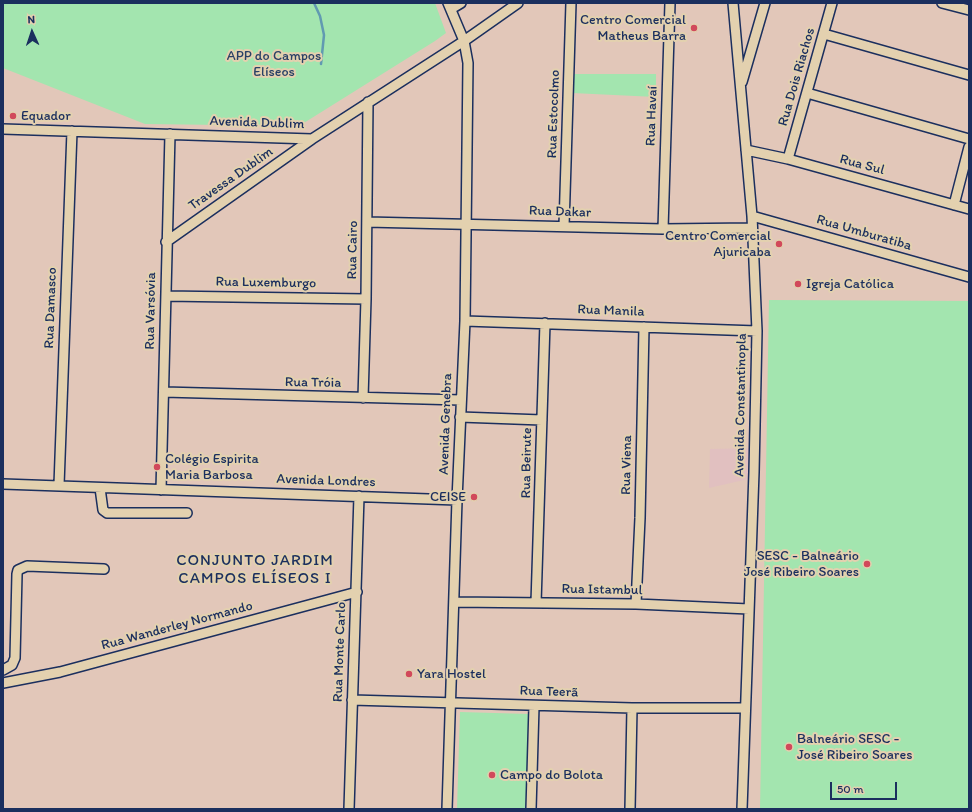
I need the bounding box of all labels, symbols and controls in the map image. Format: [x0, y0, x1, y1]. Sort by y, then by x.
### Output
north arrow [12, 12, 52, 52]
place label: Centro Comercial Matheus Barra [580, 12, 686, 44]
text: N [27, 13, 35, 26]
marker: Centro Comercial Matheus Barra [689, 23, 699, 33]
street label: Rua Dois Riachos [775, 26, 819, 128]
park label: APP do Campos Elíseos [227, 48, 321, 80]
street label: Rua Estocolmo [544, 69, 564, 159]
street label: Rua Havaí [643, 86, 661, 146]
place label: Equador [21, 108, 71, 124]
marker: Equador [8, 111, 18, 121]
street label: Avenida Dublim [209, 113, 305, 133]
street label: Travessa Dublim [185, 144, 277, 214]
street label: Rua Sul [838, 151, 886, 179]
street label: Rua Dakar [529, 203, 591, 221]
street label: Rua Umburatiba [815, 211, 913, 255]
street label: Rua Cairo [344, 220, 362, 280]
place label: Centro Comercial Ajuricaba [665, 228, 771, 260]
marker: Centro Comercial Ajuricaba [774, 239, 784, 249]
street label: Rua Damasco [41, 267, 61, 349]
street label: Rua Varsóvia [142, 272, 160, 350]
street label: Rua Luxemburgo [216, 274, 316, 292]
place label: Igreja Católica [806, 276, 894, 292]
marker: Igreja Católica [793, 279, 803, 289]
street label: Rua Manila [577, 301, 645, 321]
street label: Avenida Constantinopla [731, 333, 751, 477]
street label: Avenida Genebra [436, 373, 456, 475]
street label: Rua Tróia [285, 374, 341, 392]
street label: Rua Beirute [518, 427, 536, 499]
street label: Rua Viena [618, 435, 636, 495]
place label: Colégio Espirita Maria Barbosa [165, 451, 259, 484]
marker: Colégio Espirita Maria Barbosa [152, 462, 162, 472]
street label: Avenida Londres [276, 471, 376, 491]
place label: CEISE [430, 489, 466, 505]
marker: CEISE [469, 492, 479, 502]
place label: SESC - Balneário José Ribeiro Soares [744, 548, 859, 580]
district label: CONJUNTO JARDIM CAMPOS ELÍSEOS I [177, 551, 333, 589]
marker: SESC - Balneário José Ribeiro Soares [862, 559, 872, 569]
street label: Rua Istambul [561, 581, 643, 599]
street label: Rua Wanderley Normando [99, 598, 255, 654]
street label: Rua Monte Carlo [330, 602, 350, 702]
place label: Yara Hostel [417, 666, 486, 682]
marker: Yara Hostel [404, 669, 414, 679]
street label: Rua Teerã [519, 683, 579, 701]
place label: Balneário SESC - José Ribeiro Soares [797, 731, 912, 764]
marker: Balneário SESC - José Ribeiro Soares [784, 742, 794, 752]
place label: Campo do Bolota [500, 767, 603, 783]
marker: Campo do Bolota [487, 770, 497, 780]
scale bar [832, 774, 899, 800]
text: 50 m [837, 782, 863, 796]

